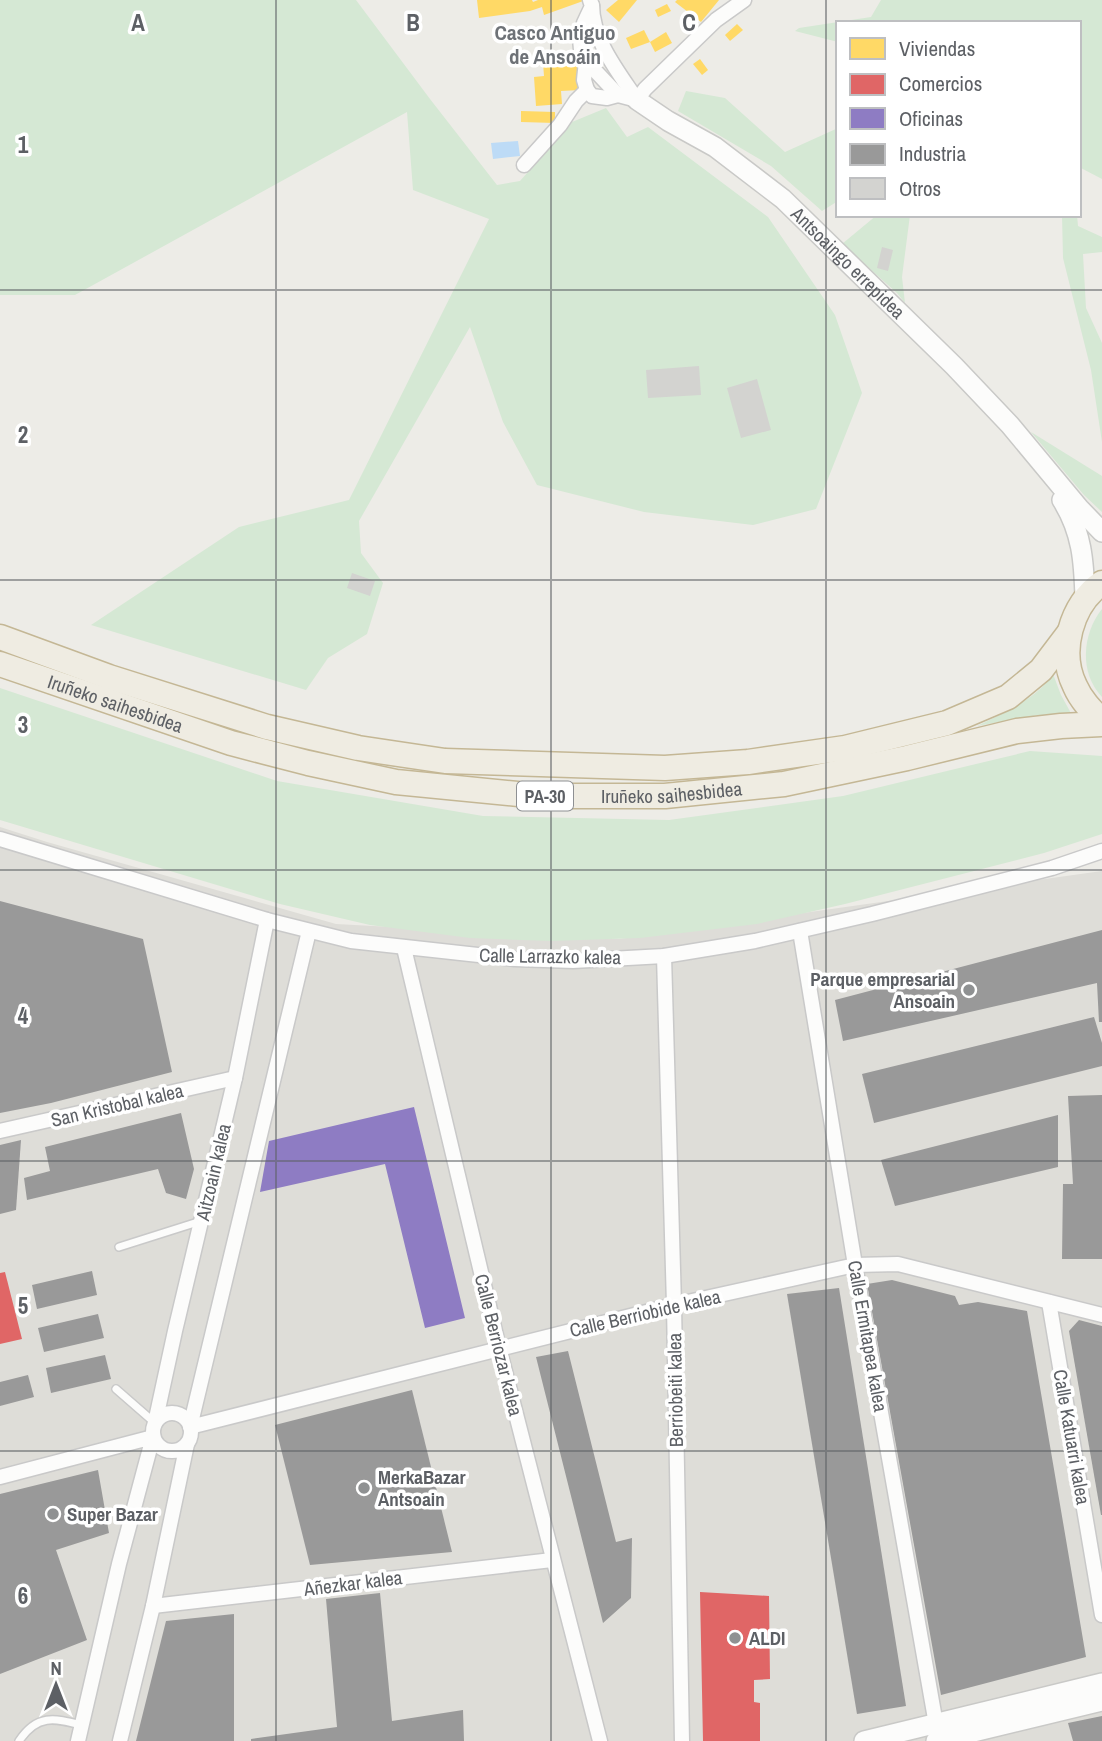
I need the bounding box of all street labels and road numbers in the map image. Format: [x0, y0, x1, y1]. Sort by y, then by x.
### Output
street label: Antsoaingo errepidea [785, 200, 911, 325]
street label: Iruñeko saihesbidea [44, 668, 187, 739]
street label: Iruñeko saihesbidea [601, 775, 744, 809]
road number: PA-30 [517, 782, 573, 810]
street label: Calle Larrazko kalea [479, 942, 622, 970]
street label: San Kristobal kalea [48, 1077, 186, 1133]
street label: Aitzoain kalea [189, 1121, 237, 1224]
street label: Calle Ermitapea kalea [842, 1258, 894, 1414]
street label: Calle Berriozar kalea [469, 1271, 529, 1419]
street label: Calle Berriobide kalea [567, 1283, 723, 1343]
street label: Berriobeiti kalea [661, 1332, 689, 1447]
street label: Calle Katuarri kalea [1047, 1367, 1097, 1507]
street label: Añezkar kalea [301, 1564, 404, 1602]

